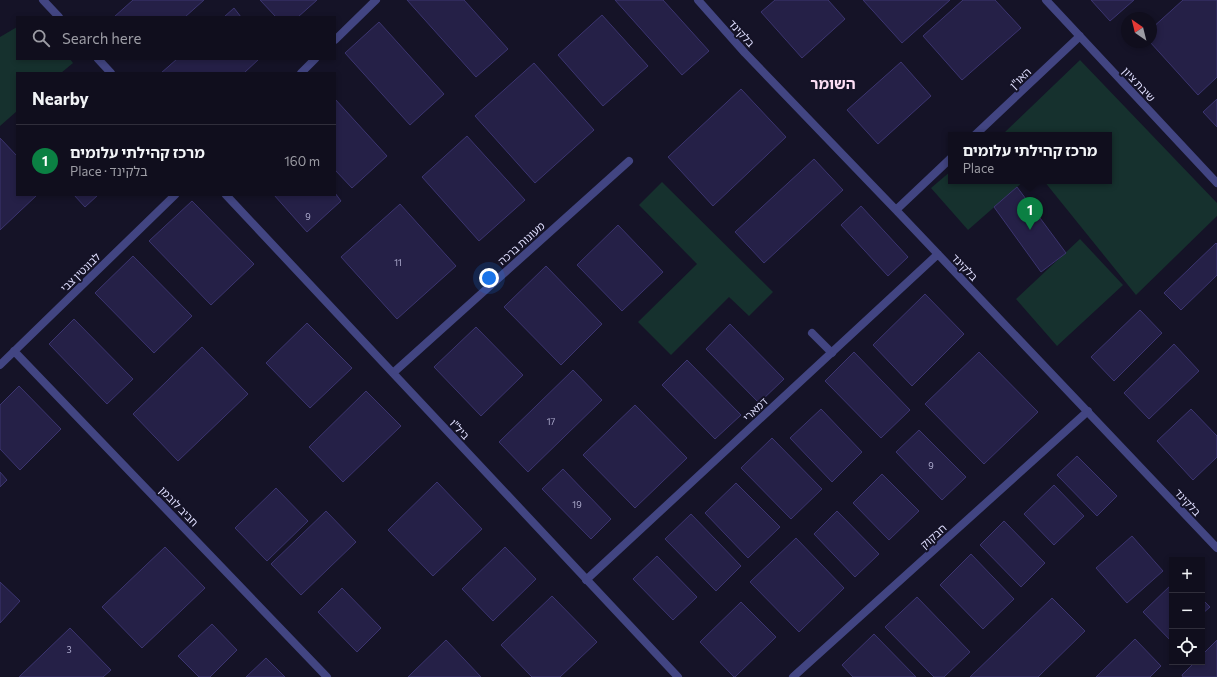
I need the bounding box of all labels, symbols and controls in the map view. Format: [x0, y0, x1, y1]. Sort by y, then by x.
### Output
north arrow [1121, 12, 1157, 48]
search box [16, 16, 336, 60]
street label: בלקינד [726, 17, 758, 49]
icon: search [30, 27, 52, 49]
text: Search here [62, 29, 141, 47]
street label: שיבת ציון [1120, 64, 1158, 104]
street label: האו"ן [1007, 65, 1034, 91]
district label: השומר [810, 74, 856, 92]
text: Nearby [32, 88, 89, 109]
popup [948, 132, 1112, 184]
text: מרכז קהילתי עלומים [963, 141, 1097, 159]
text: מרכז קהילתי עלומים [70, 143, 205, 161]
text: 1 [42, 153, 48, 169]
text: 160 m [284, 153, 320, 169]
text: Place [963, 160, 994, 176]
text: Place · בלקינד [70, 163, 148, 179]
pin: 1 [1017, 197, 1043, 230]
house number: 9 [305, 211, 311, 222]
street label: מעונות ברכה [495, 219, 547, 267]
street label: לבונטין צבי [57, 250, 103, 294]
street label: בלקינד [949, 251, 981, 283]
house number: 11 [394, 257, 402, 268]
your location [479, 268, 499, 288]
street label: דמארי [740, 394, 770, 424]
street label: ביל"ו [448, 416, 472, 442]
house number: 17 [547, 416, 556, 427]
house number: 9 [928, 460, 934, 471]
street label: חביב לובמן [157, 483, 201, 529]
street label: בלקינד [1172, 486, 1204, 518]
house number: 19 [572, 499, 582, 510]
street label: חבקוק [917, 521, 949, 551]
map controls [1169, 557, 1205, 665]
button: + [1169, 557, 1205, 593]
button: − [1169, 593, 1205, 629]
button: locate [1169, 629, 1205, 665]
house number: 3 [66, 644, 72, 655]

